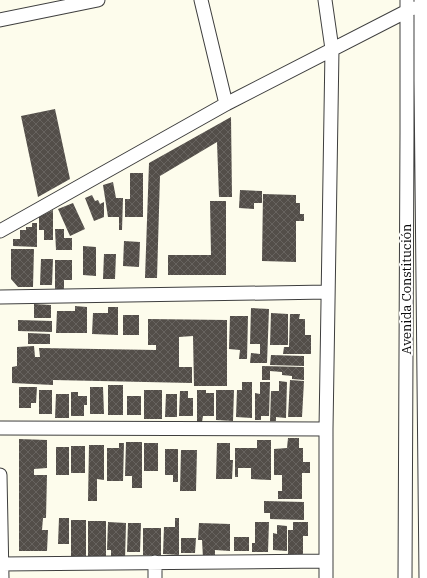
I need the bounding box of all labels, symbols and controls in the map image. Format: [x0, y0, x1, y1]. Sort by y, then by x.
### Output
street label: Avenida Constitución [398, 224, 415, 354]

